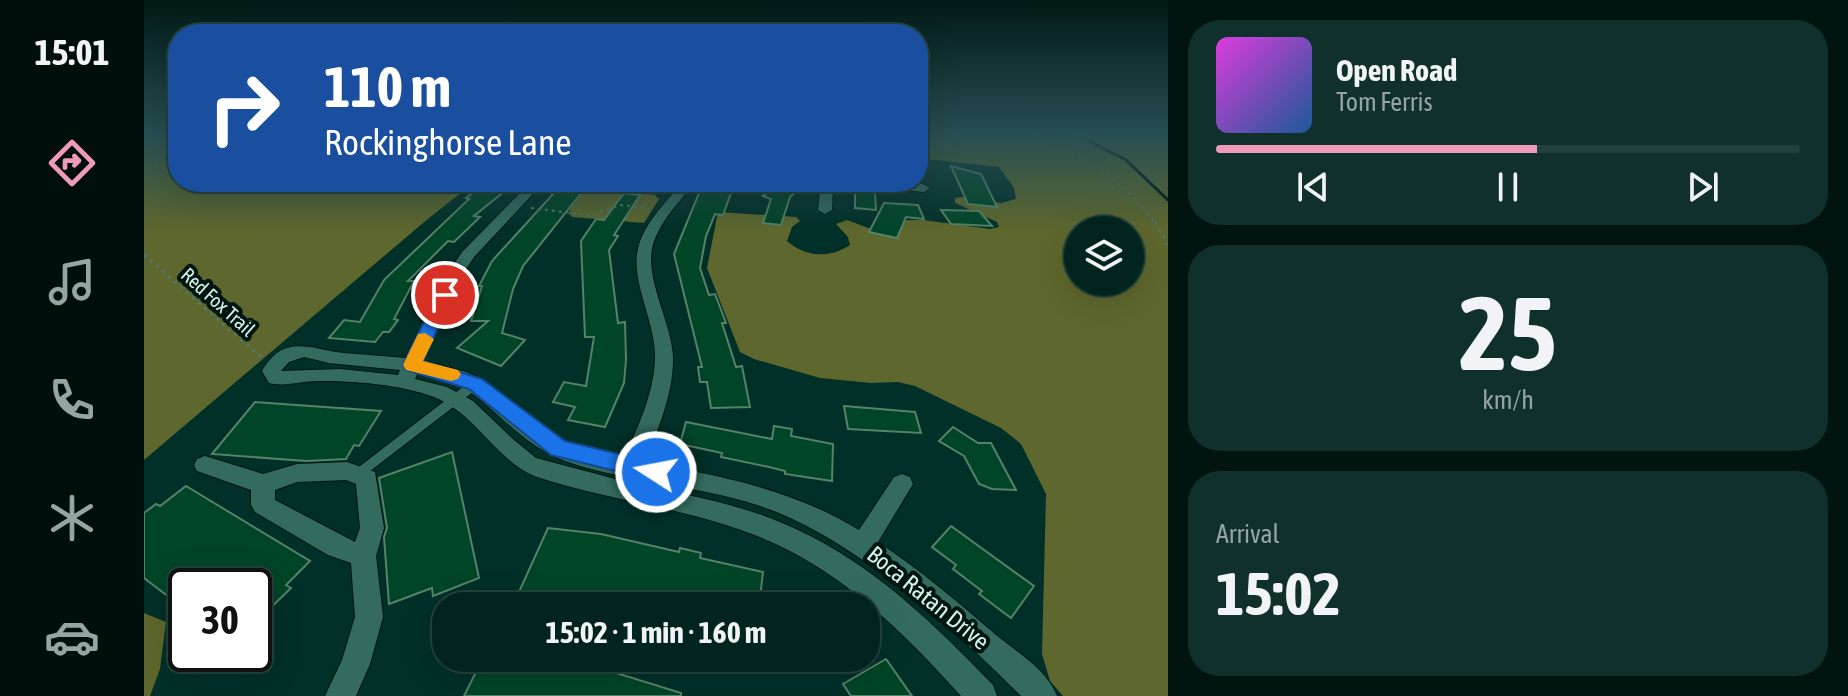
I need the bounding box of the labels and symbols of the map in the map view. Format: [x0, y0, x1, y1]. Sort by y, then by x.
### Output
pin [411, 261, 479, 329]
street label: Red Fox Trail [177, 263, 260, 341]
position arrow [614, 430, 698, 514]
street label: Boca Ratan Drive [862, 540, 995, 655]
speed limit sign: 30 [168, 568, 272, 672]

